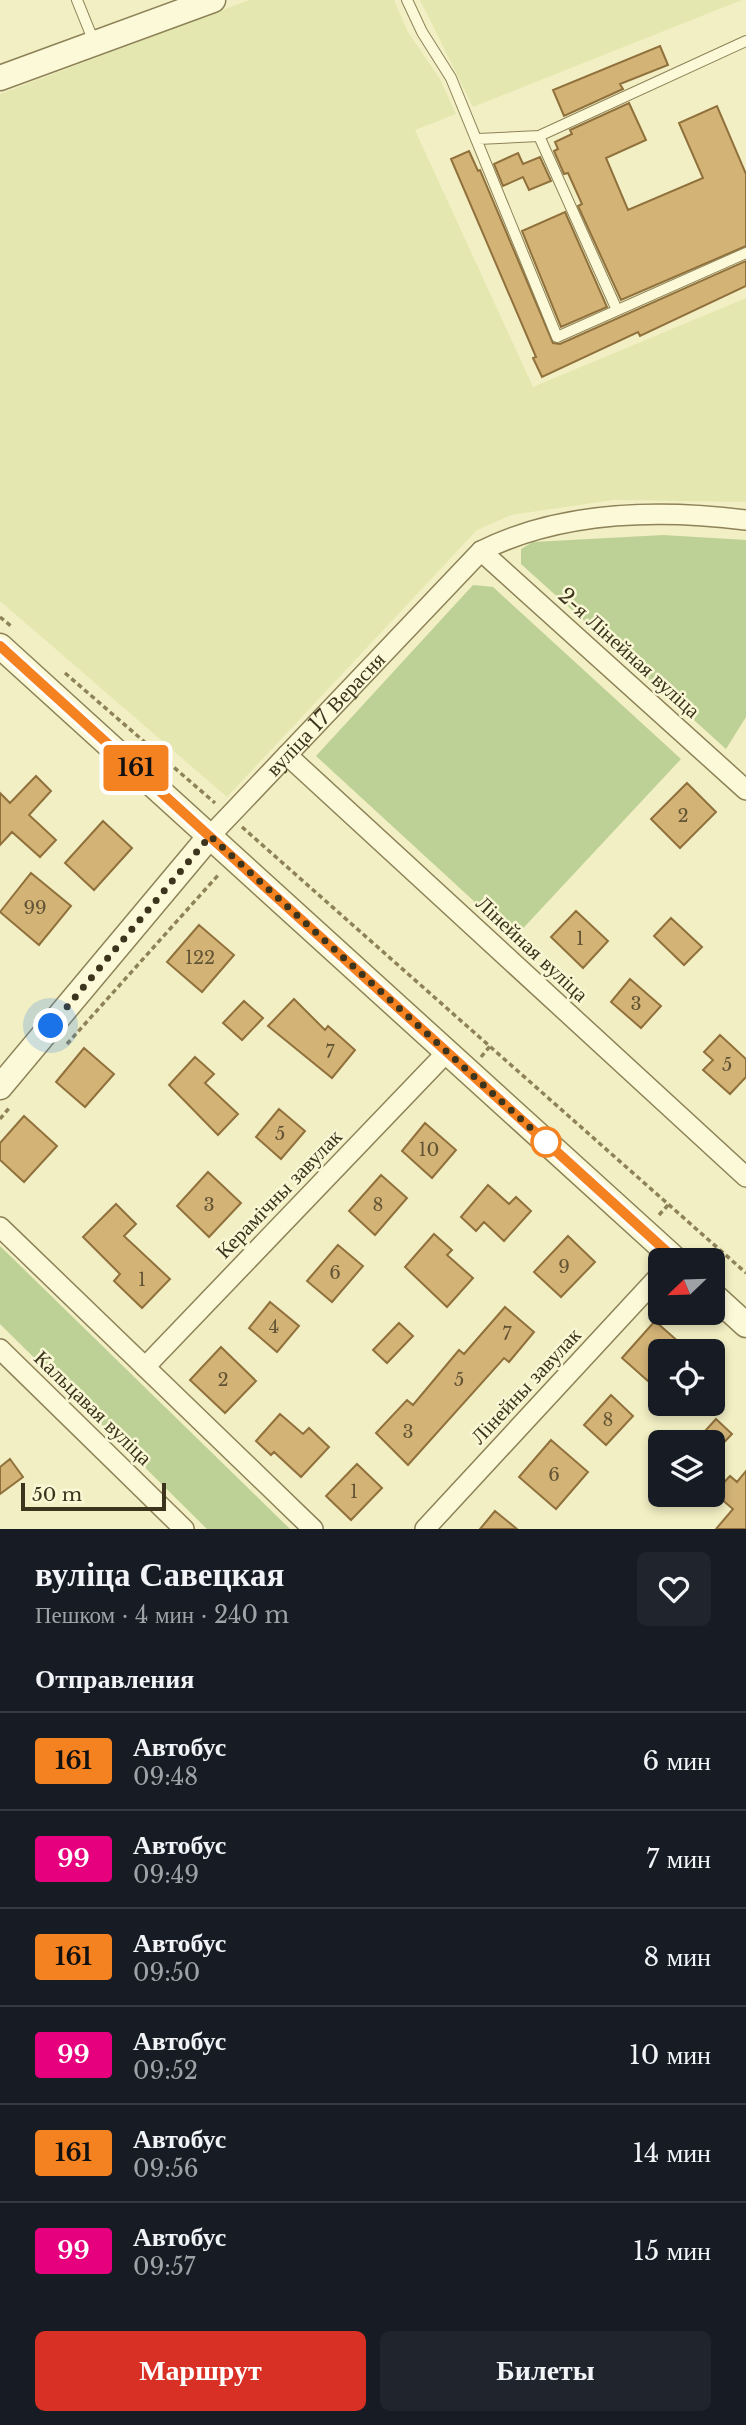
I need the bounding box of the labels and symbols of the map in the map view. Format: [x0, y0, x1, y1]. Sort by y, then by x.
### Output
street label: 2-я Лінейная вуліца [553, 582, 706, 724]
street label: вуліца 17 Верасня [261, 647, 391, 782]
line badge: 161 [96, 745, 176, 791]
house number: 2 [677, 805, 689, 827]
street label: Лінейная вуліца [471, 890, 594, 1008]
house number: 99 [23, 897, 47, 919]
house number: 1 [576, 928, 584, 950]
house number: 122 [185, 947, 215, 969]
house number: 3 [630, 993, 642, 1015]
your location [33, 1008, 68, 1043]
house number: 7 [325, 1041, 335, 1063]
house number: 5 [722, 1054, 732, 1076]
street label: Керамічны завулак [211, 1123, 348, 1264]
house number: 5 [275, 1123, 285, 1145]
unlabelled marker [531, 1127, 561, 1157]
house number: 10 [419, 1139, 439, 1161]
house number: 3 [203, 1194, 215, 1216]
house number: 8 [373, 1194, 383, 1216]
north arrow [648, 1248, 724, 1325]
house number: 9 [558, 1256, 570, 1278]
house number: 6 [329, 1262, 341, 1284]
house number: 1 [138, 1269, 146, 1291]
house number: 4 [269, 1316, 279, 1338]
street label: Лінейны завулак [465, 1322, 587, 1450]
house number: 7 [502, 1323, 512, 1345]
street label: Кальцавая вуліца [29, 1345, 158, 1471]
house number: 2 [217, 1369, 229, 1391]
house number: 5 [454, 1369, 464, 1391]
house number: 8 [603, 1409, 613, 1431]
house number: 3 [402, 1421, 414, 1443]
house number: 6 [548, 1464, 560, 1486]
scale bar [21, 1480, 166, 1512]
house number: 1 [350, 1481, 358, 1503]

